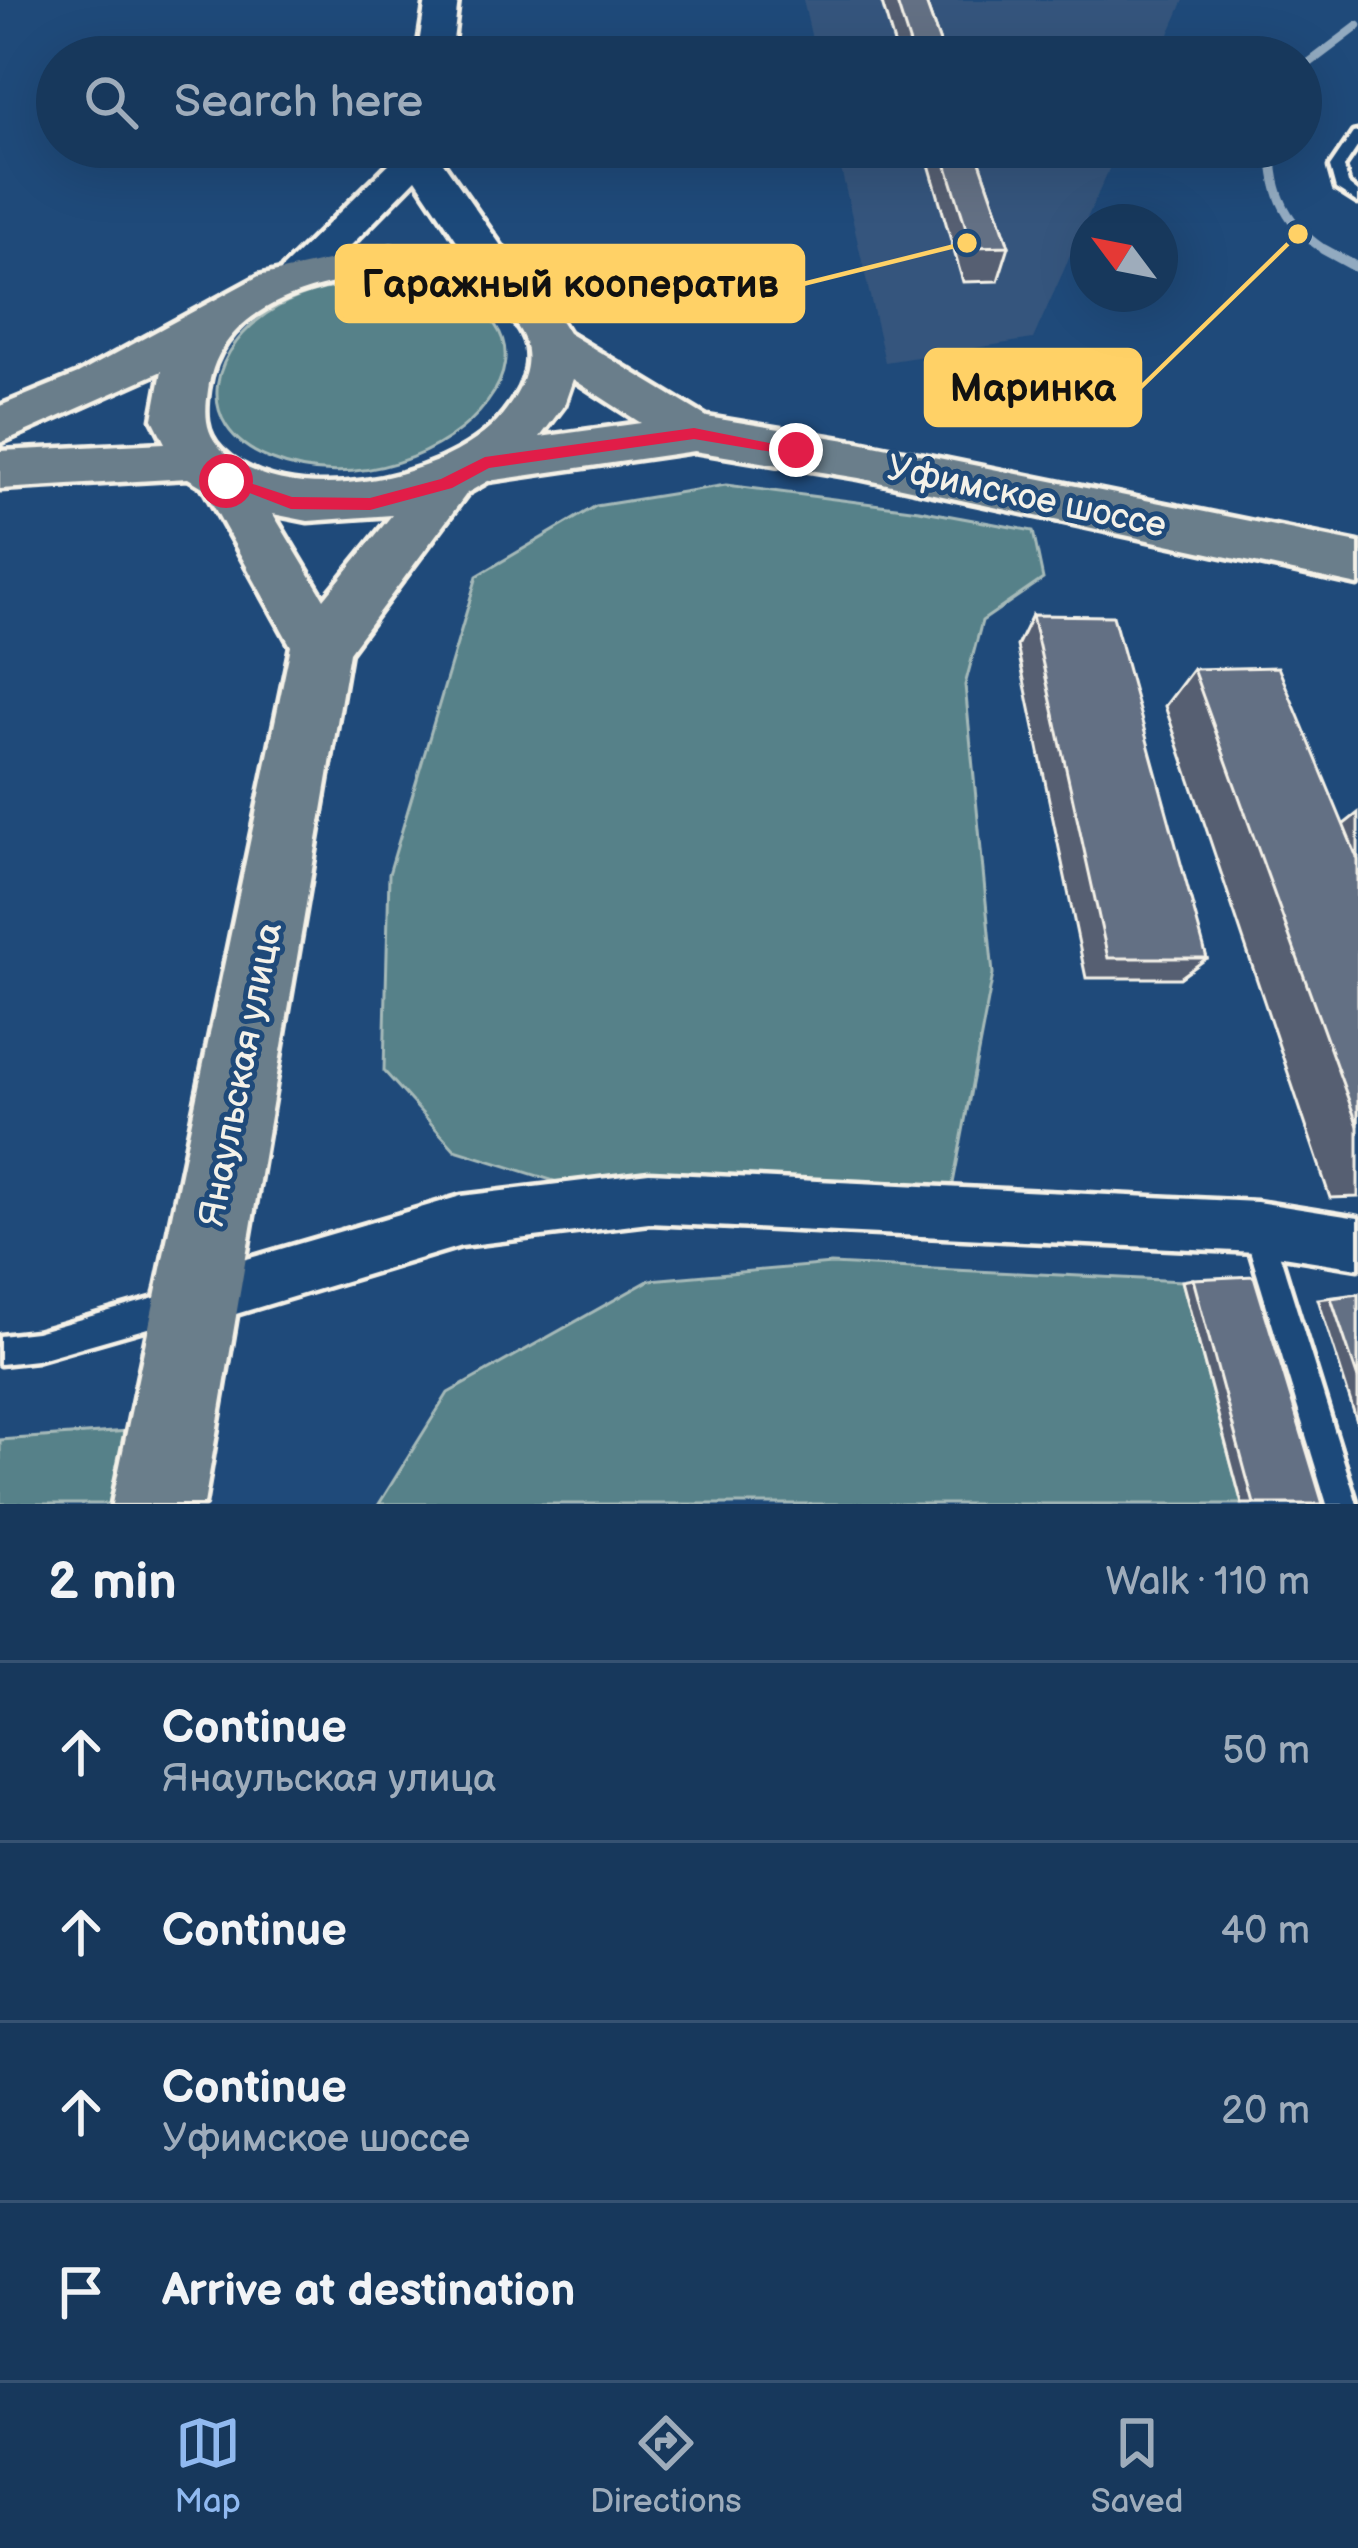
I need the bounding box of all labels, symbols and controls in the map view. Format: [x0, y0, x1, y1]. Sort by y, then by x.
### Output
search box [36, 36, 1322, 168]
icon: search [78, 69, 144, 135]
text: Search here [174, 75, 423, 130]
north arrow [1070, 204, 1178, 312]
callout: Гаражный кооператив [337, 246, 803, 321]
text: Гаражный кооператив [361, 262, 779, 309]
callout: Маринка [926, 350, 1140, 425]
text: Маринка [950, 366, 1117, 413]
route end [769, 423, 823, 477]
street label: Уфимское шоссе [883, 447, 1170, 548]
route start [199, 454, 253, 508]
street label: Янаульская улица [191, 919, 292, 1230]
text: 2 min [48, 1552, 177, 1613]
text: Walk · 110 m [1105, 1559, 1310, 1606]
text: Continue [162, 1701, 347, 1756]
icon: ahead [48, 1719, 114, 1785]
text: 50 m [1222, 1728, 1310, 1775]
text: Янаульская улица [162, 1756, 496, 1803]
icon: ahead [48, 1899, 114, 1965]
text: Continue [162, 1904, 347, 1959]
text: 40 m [1220, 1908, 1310, 1955]
text: Continue [162, 2061, 347, 2116]
icon: ahead [48, 2079, 114, 2145]
text: 20 m [1221, 2088, 1310, 2135]
text: Уфимское шоссе [162, 2116, 470, 2163]
icon: arrive [48, 2259, 114, 2325]
text: Arrive at destination [162, 2264, 575, 2319]
tab: Map [175, 2410, 241, 2522]
tab: Directions [590, 2410, 742, 2522]
tab: Saved [1091, 2410, 1183, 2522]

